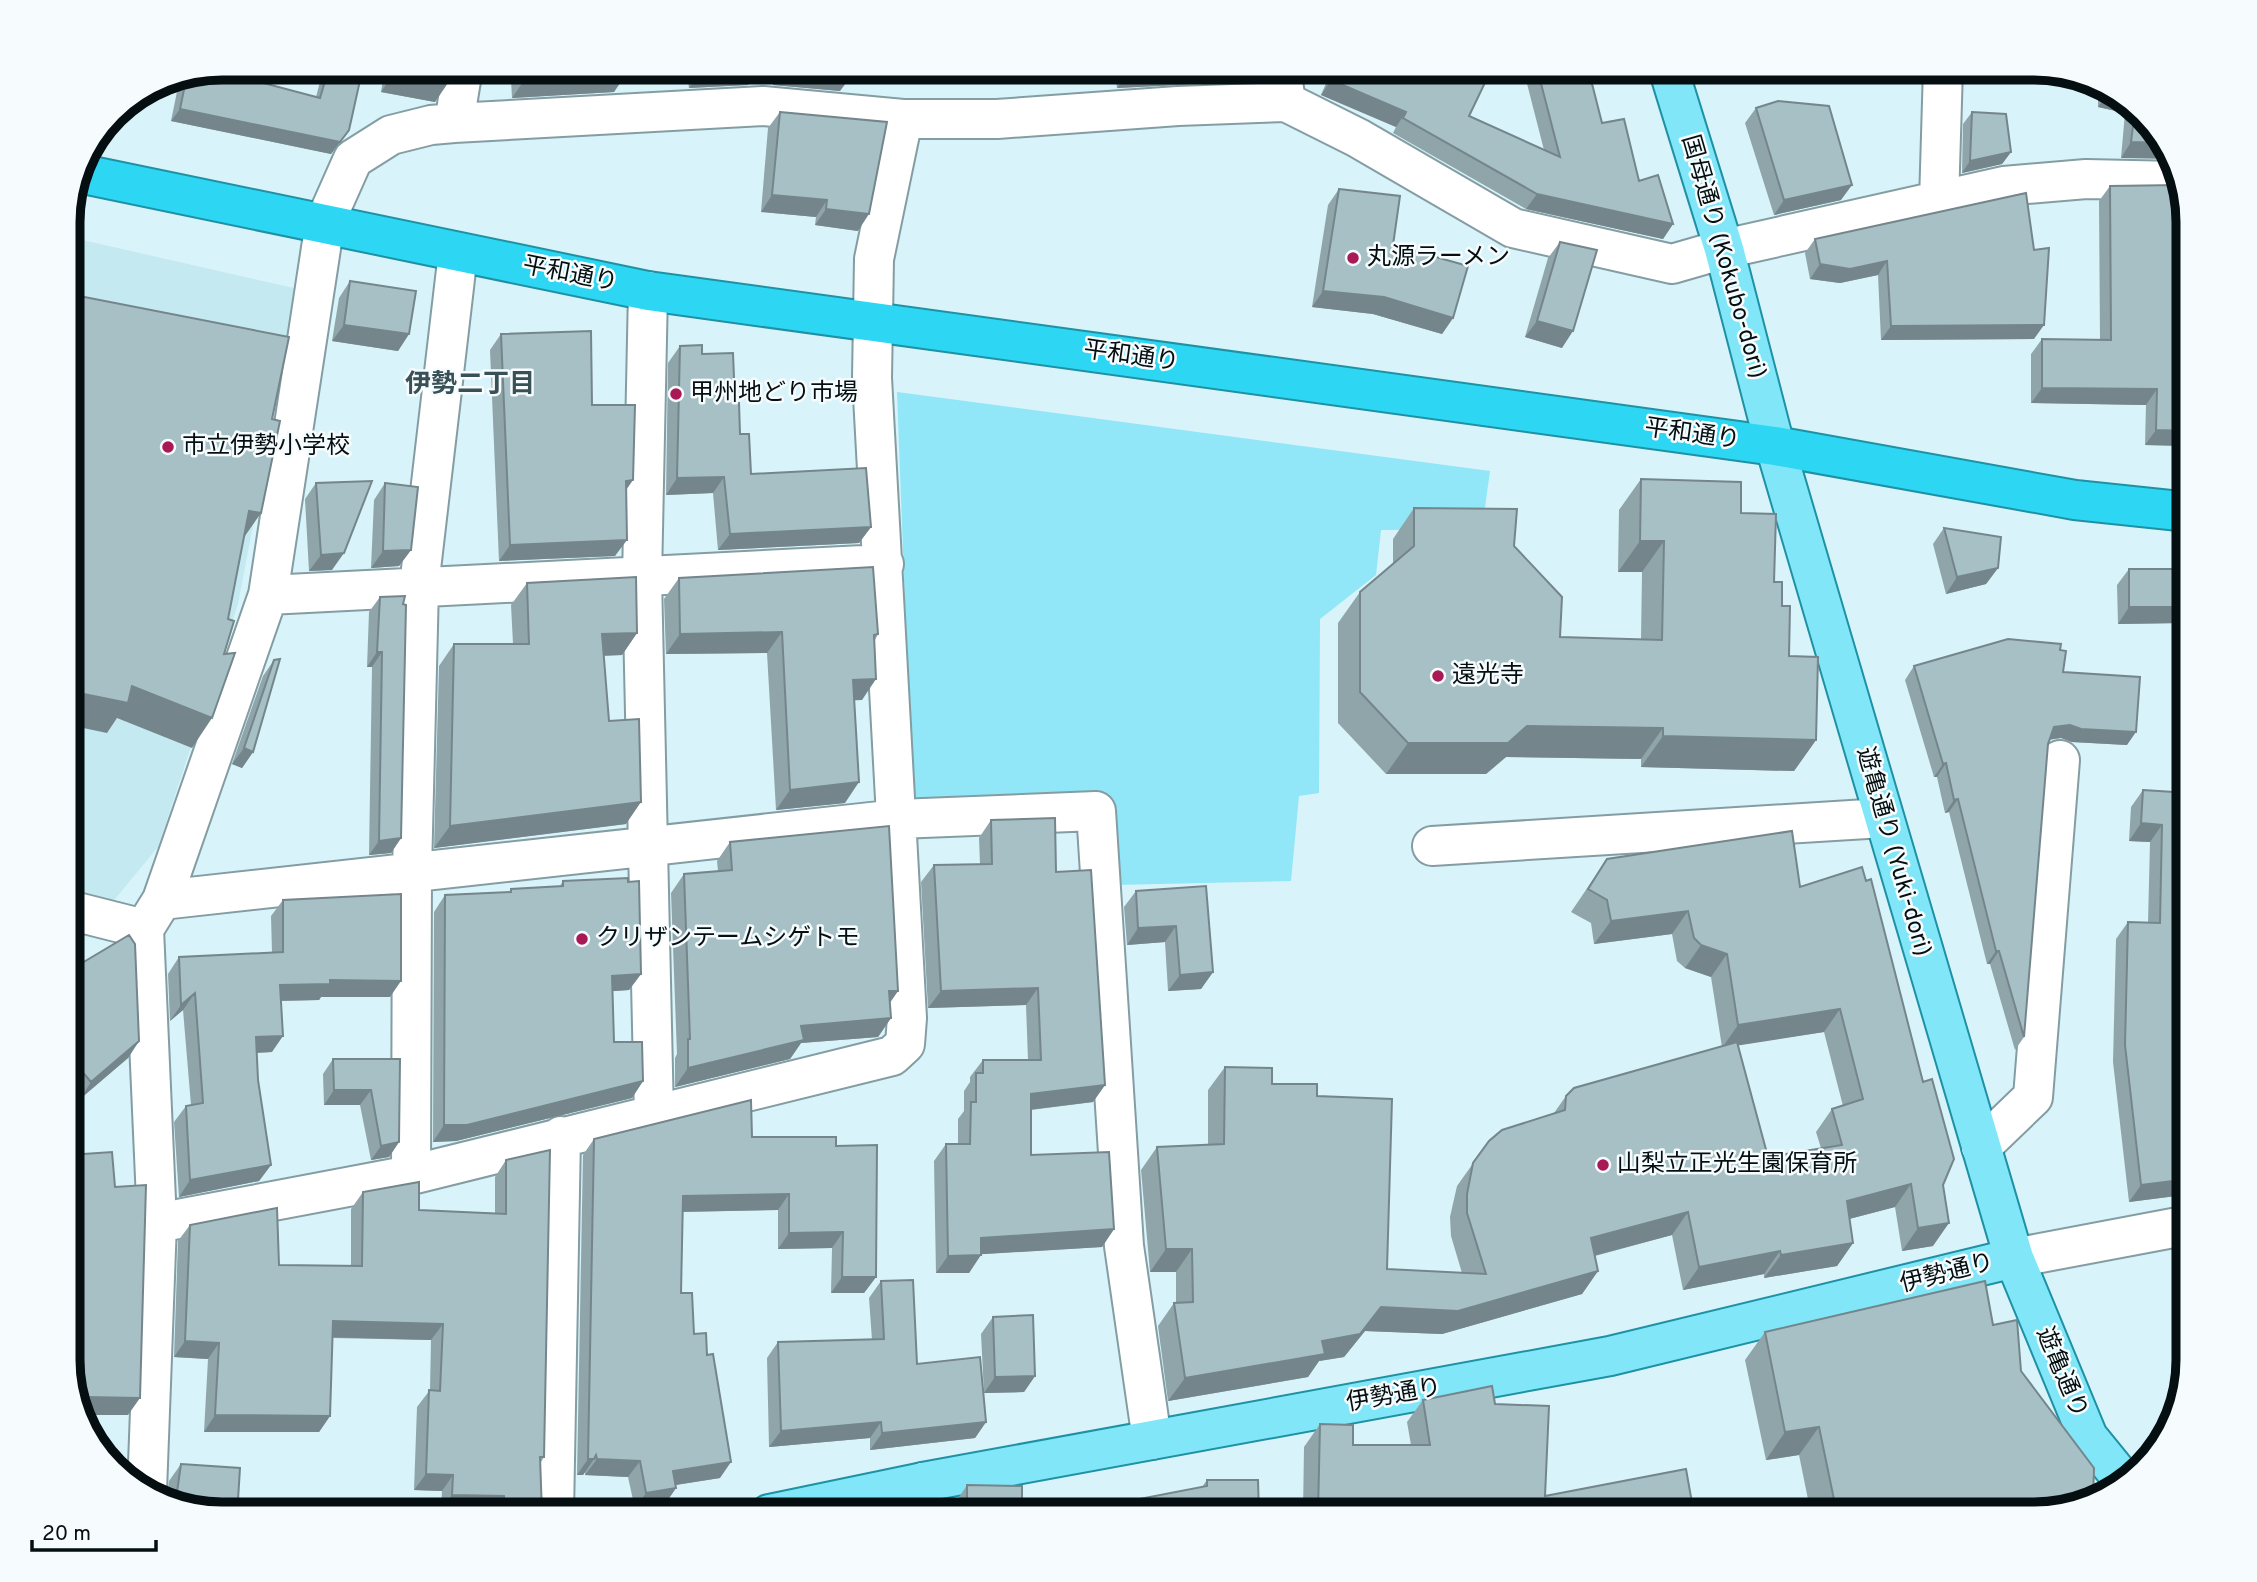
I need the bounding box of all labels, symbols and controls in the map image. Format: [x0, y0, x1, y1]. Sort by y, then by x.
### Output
street label: 国母通り (Kokubo-dori) [1674, 132, 1772, 382]
place label: 丸源ラーメン [1367, 243, 1510, 273]
marker: 丸源ラーメン [1345, 250, 1361, 266]
street label: 平和通り [520, 251, 620, 299]
street label: 平和通り [1081, 335, 1181, 379]
district label: 伊勢二丁目 [405, 369, 535, 402]
place label: 甲州地どり市場 [690, 379, 858, 409]
marker: 甲州地どり市場 [668, 386, 684, 402]
street label: 平和通り [1642, 413, 1742, 457]
place label: 市立伊勢小学校 [182, 432, 350, 462]
marker: 市立伊勢小学校 [160, 439, 176, 455]
place label: 遠光寺 [1452, 661, 1524, 691]
marker: 遠光寺 [1430, 668, 1446, 684]
street label: 遊亀通り (Yuki-dori) [1849, 744, 1937, 960]
place label: クリザンテームシゲトモ [596, 924, 859, 954]
marker: クリザンテームシゲトモ [574, 931, 590, 947]
place label: 山梨立正光生園保育所 [1617, 1150, 1857, 1180]
marker: 山梨立正光生園保育所 [1595, 1157, 1611, 1173]
street label: 伊勢通り [1897, 1248, 1997, 1300]
street label: 遊亀通り [2028, 1323, 2094, 1423]
street label: 伊勢通り [1344, 1373, 1444, 1419]
scale bar [32, 1508, 156, 1552]
text: 20 m [42, 1521, 91, 1548]

